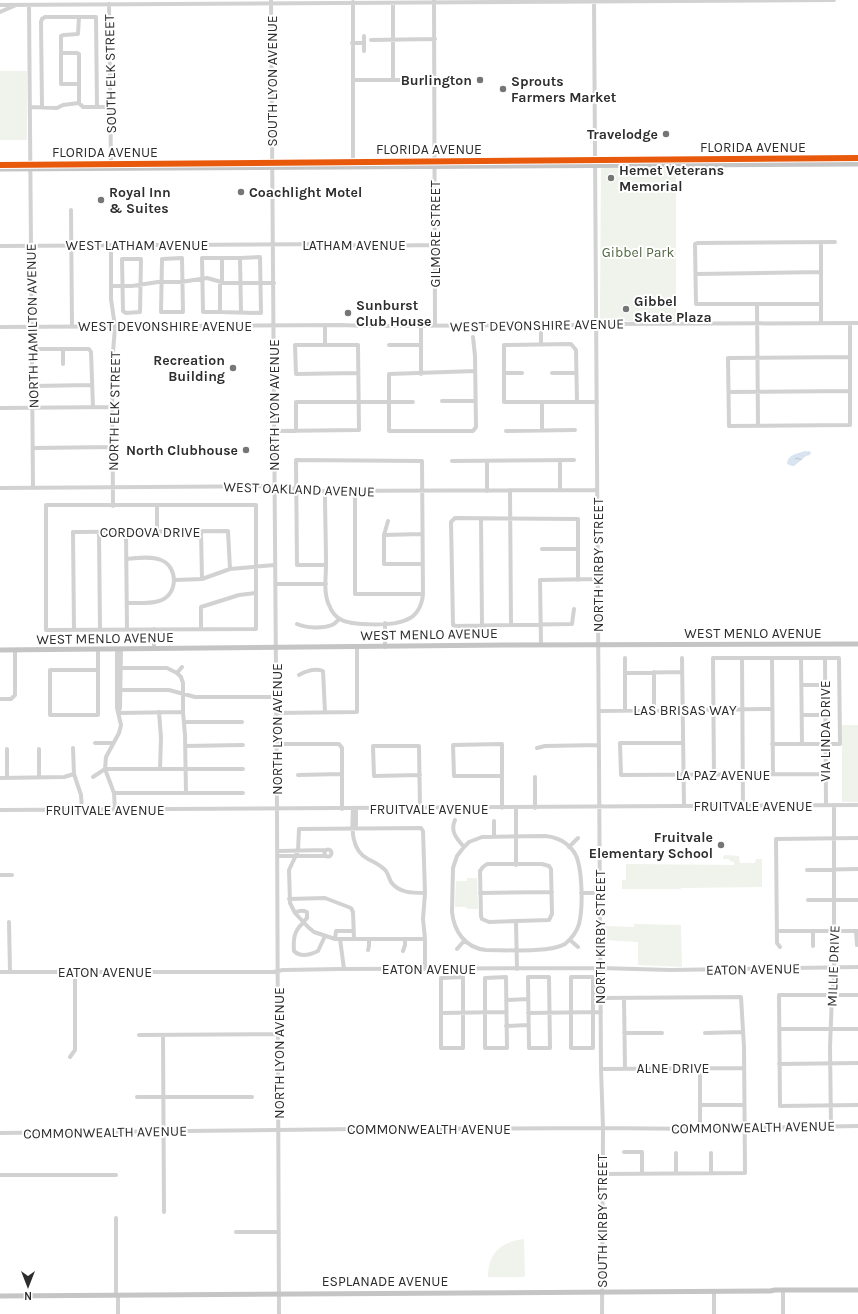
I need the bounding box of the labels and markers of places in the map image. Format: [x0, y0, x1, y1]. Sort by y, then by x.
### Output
place label: Burlington [401, 72, 472, 89]
place label: Sprouts Farmers Market [511, 73, 617, 106]
marker: Burlington [475, 75, 485, 85]
marker: Sprouts Farmers Market [498, 84, 508, 94]
place label: Travelodge [587, 126, 658, 143]
marker: Travelodge [661, 129, 671, 139]
place label: Hemet Veterans Memorial [619, 162, 724, 195]
marker: Hemet Veterans Memorial [606, 173, 616, 183]
place label: Royal Inn & Suites [109, 184, 171, 217]
place label: Coachlight Motel [249, 184, 362, 201]
marker: Coachlight Motel [236, 187, 246, 197]
marker: Royal Inn & Suites [96, 195, 106, 205]
place label: Gibbel Skate Plaza [634, 293, 712, 326]
place label: Sunburst Club House [356, 297, 431, 330]
marker: Gibbel Skate Plaza [621, 304, 631, 314]
marker: Sunburst Club House [343, 308, 353, 318]
place label: Recreation Building [153, 352, 225, 385]
marker: Recreation Building [228, 363, 238, 373]
place label: North Clubhouse [126, 442, 238, 459]
marker: North Clubhouse [241, 445, 251, 455]
place label: Fruitvale Elementary School [589, 829, 713, 862]
marker: Fruitvale Elementary School [716, 840, 726, 850]

